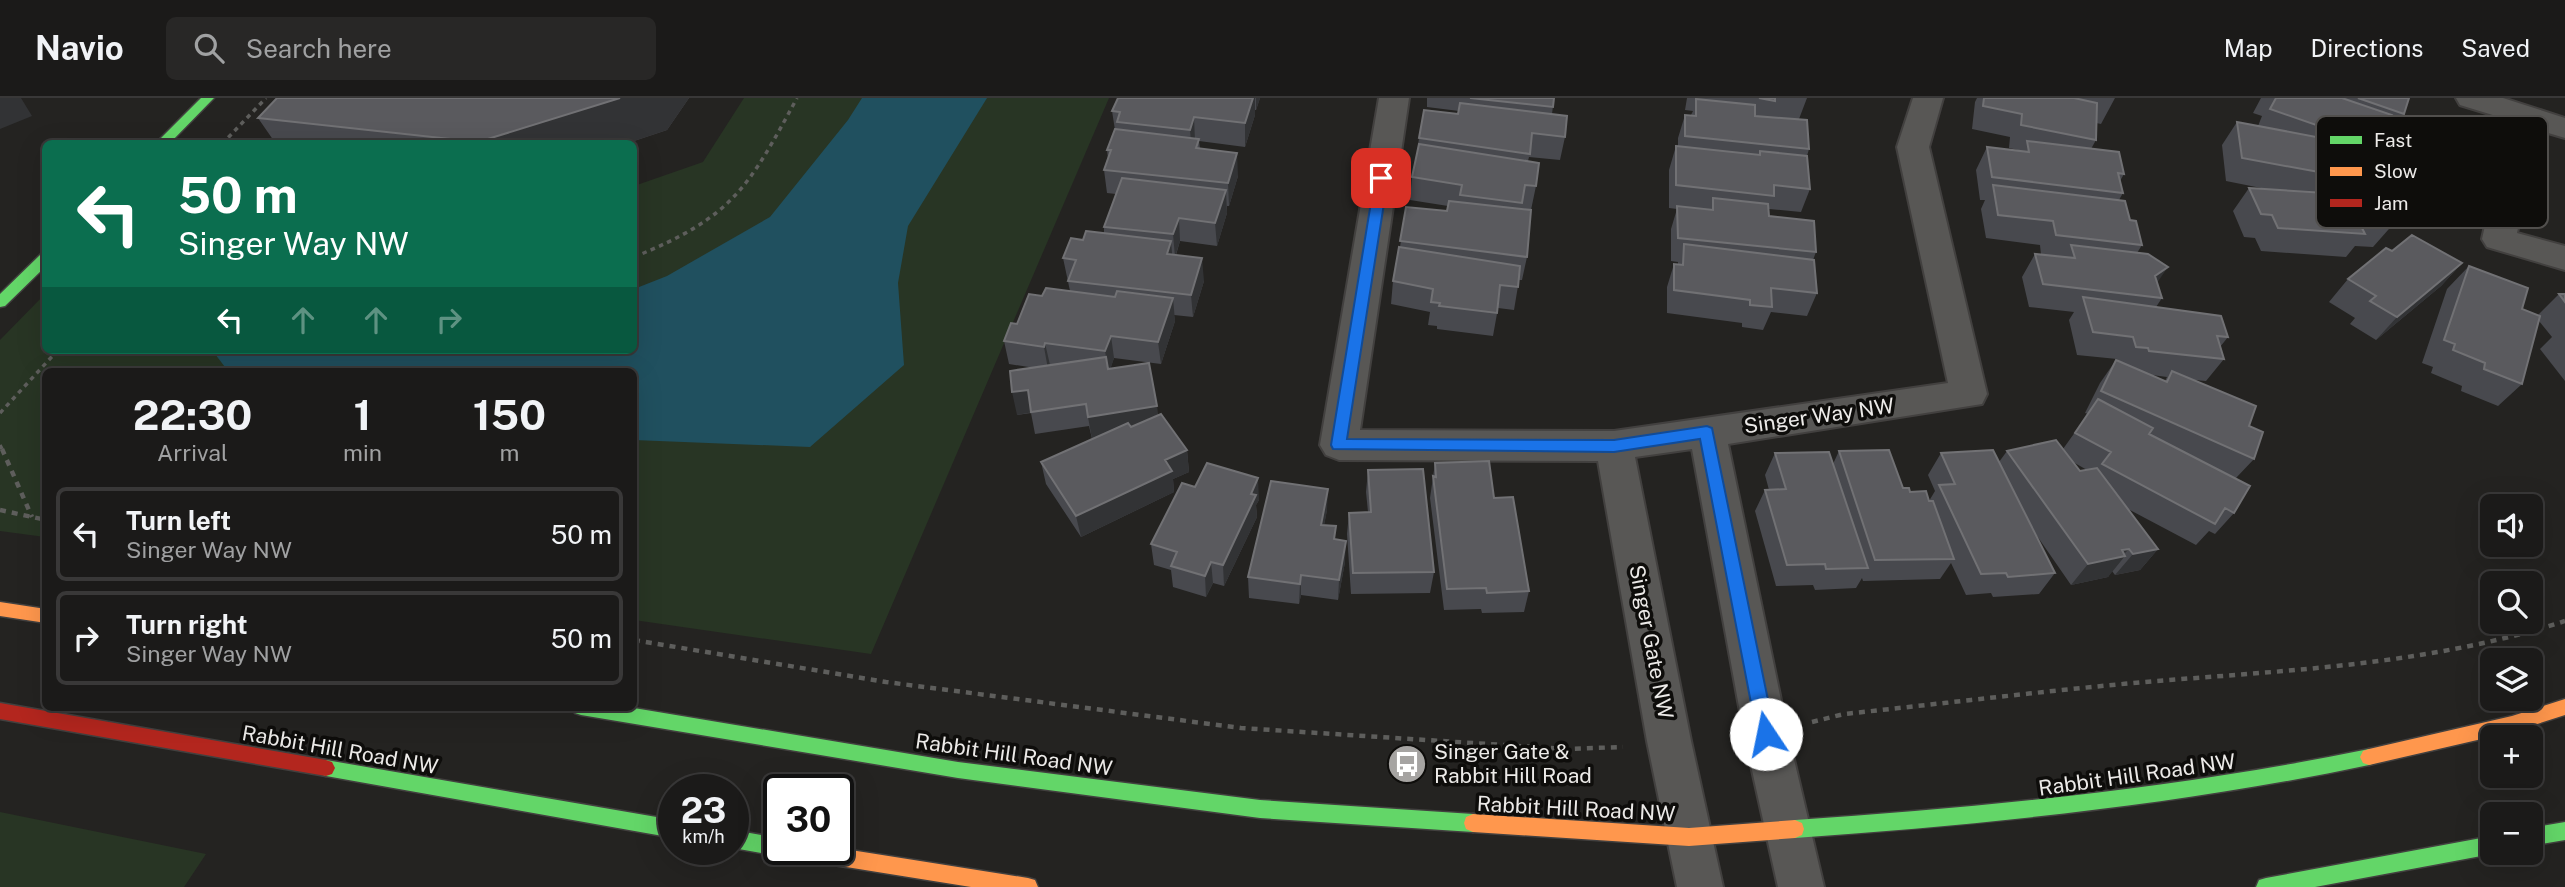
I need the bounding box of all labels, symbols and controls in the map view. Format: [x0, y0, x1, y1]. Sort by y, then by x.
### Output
search box [166, 17, 656, 80]
text: Navio [35, 29, 124, 67]
icon: search [190, 29, 228, 67]
text: Search here [246, 33, 392, 64]
text: Map [2224, 34, 2273, 62]
text: Directions [2311, 34, 2423, 62]
text: Saved [2461, 34, 2530, 62]
legend [2316, 116, 2548, 228]
text: Fast [2374, 129, 2412, 151]
pin [1351, 148, 1411, 208]
icon: arrive [1362, 159, 1400, 197]
text: Slow [2374, 160, 2418, 182]
text: 50 m [178, 166, 298, 224]
icon: left [63, 168, 154, 259]
text: Jam [2374, 192, 2408, 214]
text: Singer Way NW [178, 225, 409, 262]
icon: left [211, 301, 249, 339]
icon: ahead [284, 301, 322, 339]
icon: ahead [357, 301, 395, 339]
icon: right [430, 301, 468, 339]
text: 22:30 [133, 390, 252, 439]
text: 1 [354, 390, 372, 439]
text: 150 [473, 390, 546, 439]
street label: Singer Way NW [1742, 393, 1896, 438]
text: Arrival [157, 439, 228, 466]
text: min [343, 439, 382, 466]
text: m [500, 439, 519, 466]
map controls [2480, 494, 2543, 865]
button: sound [2480, 494, 2543, 557]
text: Turn left [126, 505, 231, 536]
icon: left [67, 515, 105, 553]
text: 50 m [551, 519, 612, 550]
text: Singer Way NW [126, 536, 292, 563]
street label: Singer Gate NW [1624, 563, 1679, 721]
button: search [2480, 571, 2543, 634]
text: Turn right [126, 609, 248, 640]
icon: right [67, 619, 105, 657]
text: 50 m [551, 623, 612, 654]
text: Singer Way NW [126, 640, 292, 667]
button: layers [2480, 648, 2543, 711]
position arrow [1729, 697, 1803, 771]
street label: Rabbit Hill Road NW [240, 720, 440, 779]
button: + [2480, 725, 2543, 788]
street label: Rabbit Hill Road NW [914, 728, 1114, 781]
place label: Singer Gate & Rabbit Hill Road [1434, 739, 1592, 788]
bus stop icon: Singer Gate & Rabbit Hill Road [1386, 743, 1428, 785]
street label: Rabbit Hill Road NW [2037, 748, 2237, 801]
speed limit sign: 30 [763, 774, 854, 865]
text: 23 [681, 790, 726, 831]
street label: Rabbit Hill Road NW [1476, 791, 1676, 826]
button: − [2480, 802, 2543, 865]
text: km/h [682, 826, 725, 847]

